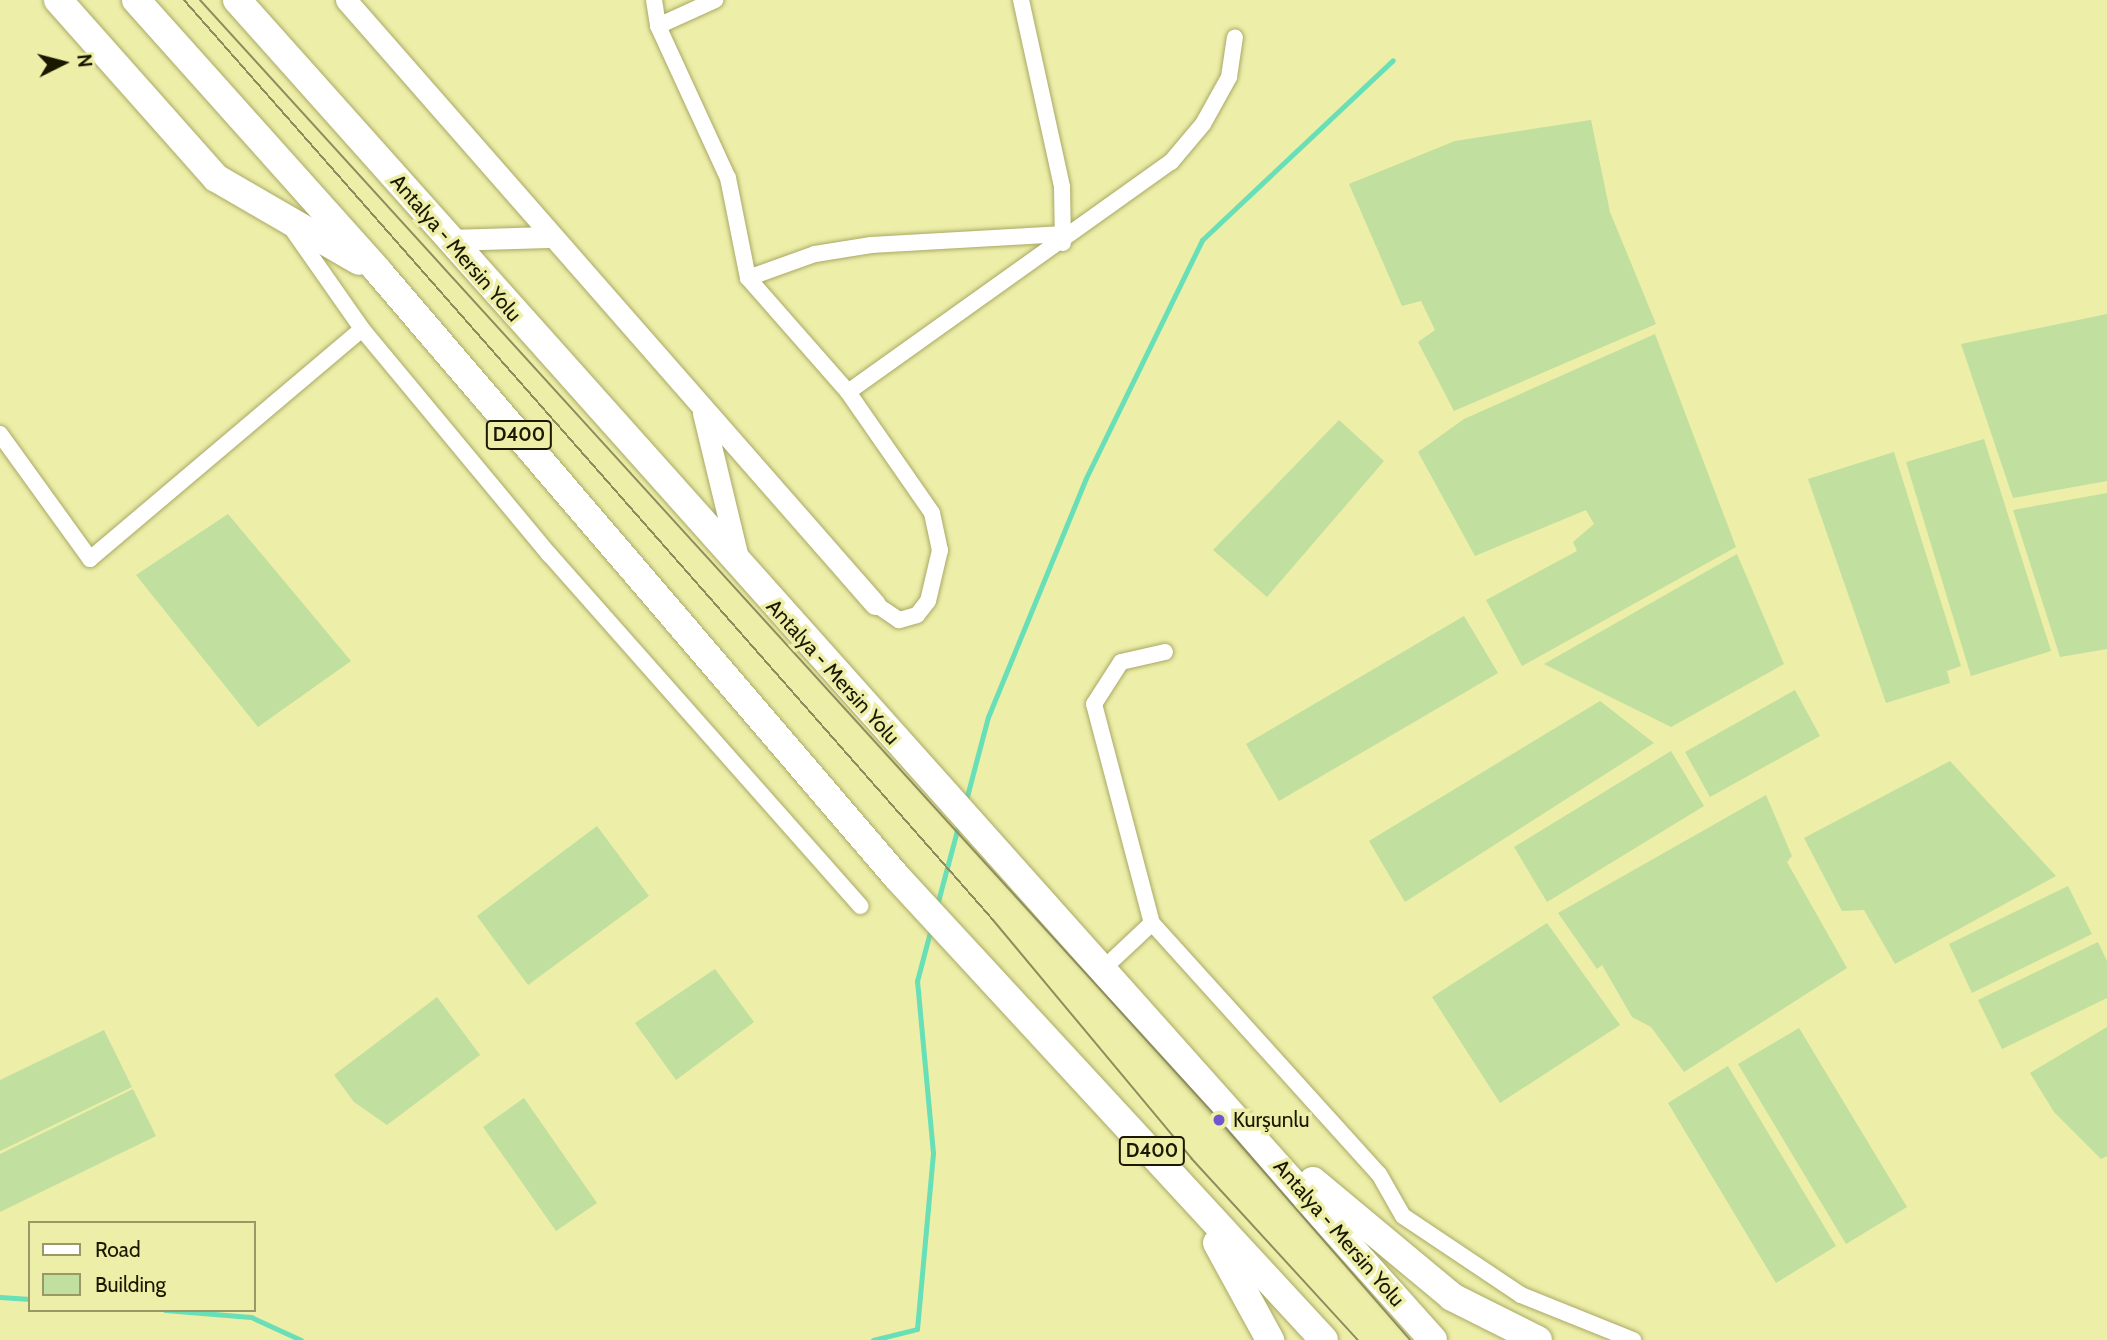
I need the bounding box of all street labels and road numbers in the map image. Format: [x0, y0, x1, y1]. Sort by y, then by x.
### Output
street label: Antalya - Mersin Yolu [385, 169, 527, 327]
road number: D400 [486, 420, 552, 450]
street label: Antalya - Mersin Yolu [761, 594, 905, 750]
road number: D400 [1119, 1135, 1185, 1166]
street label: Antalya - Mersin Yolu [1268, 1154, 1410, 1312]

